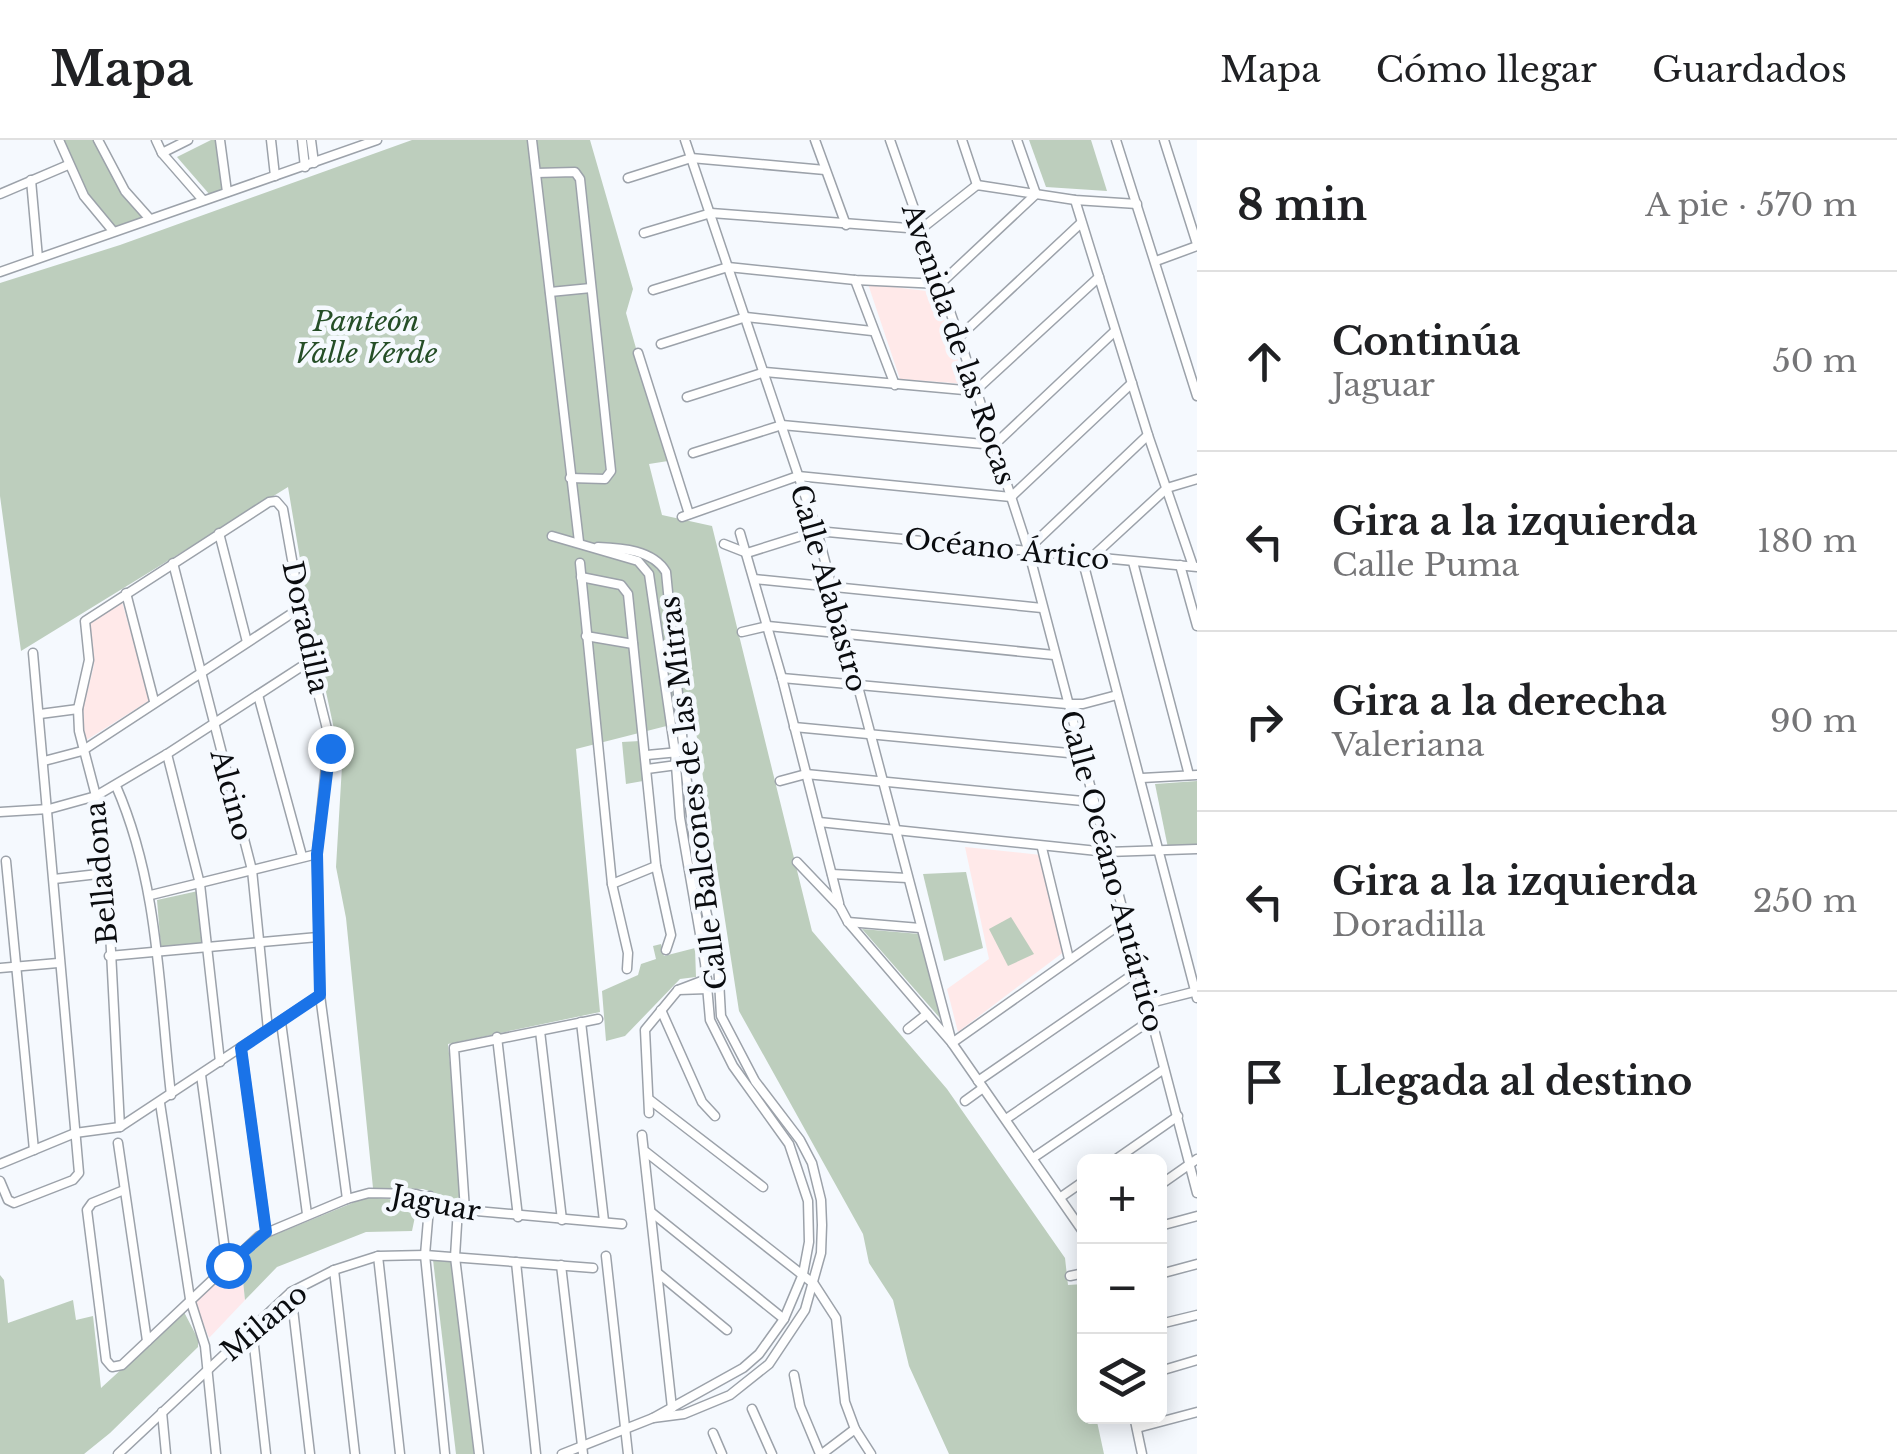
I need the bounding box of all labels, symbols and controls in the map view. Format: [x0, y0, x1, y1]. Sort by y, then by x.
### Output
text: Mapa [50, 39, 194, 99]
text: Mapa [1220, 48, 1321, 91]
text: Cómo llegar [1376, 48, 1597, 91]
text: Guardados [1652, 48, 1847, 91]
text: 8 min [1237, 179, 1367, 231]
text: A pie · 570 m [1645, 185, 1857, 225]
street label: Avenida de las Rocas [894, 198, 1023, 489]
park label: Panteón Valle Verde [294, 304, 438, 371]
text: Continúa [1332, 318, 1521, 365]
icon: ahead [1237, 334, 1292, 389]
text: 50 m [1772, 341, 1857, 381]
text: Jaguar [1332, 365, 1435, 405]
street label: Calle Alabastro [782, 481, 875, 696]
text: Gira a la izquierda [1332, 498, 1698, 545]
icon: left [1237, 514, 1292, 569]
street label: Océano Ártico [903, 521, 1111, 578]
text: 180 m [1757, 521, 1857, 561]
text: Calle Puma [1332, 545, 1519, 585]
street label: Doradilla [274, 558, 337, 697]
street label: Calle Balcones de las Mitras [652, 594, 735, 992]
text: Gira a la derecha [1332, 678, 1667, 725]
icon: right [1237, 694, 1292, 749]
text: 90 m [1770, 701, 1857, 741]
street label: Calle Océano Antártico [1052, 706, 1171, 1036]
text: Valeriana [1332, 725, 1484, 765]
route end [308, 726, 354, 772]
street label: Alcino [202, 745, 260, 845]
street label: Belladona [78, 800, 125, 946]
text: Gira a la izquierda [1332, 858, 1698, 905]
icon: left [1237, 874, 1292, 929]
text: 250 m [1753, 881, 1857, 921]
text: Doradilla [1332, 905, 1485, 945]
icon: arrive [1237, 1054, 1292, 1109]
text: Llegada al destino [1332, 1058, 1692, 1105]
map controls [1077, 1154, 1167, 1424]
button: + [1077, 1154, 1167, 1244]
street label: Jaguar [384, 1177, 484, 1229]
route start [206, 1243, 252, 1289]
button: − [1077, 1244, 1167, 1334]
street label: Milano [214, 1276, 315, 1369]
button: layers [1077, 1334, 1167, 1424]

